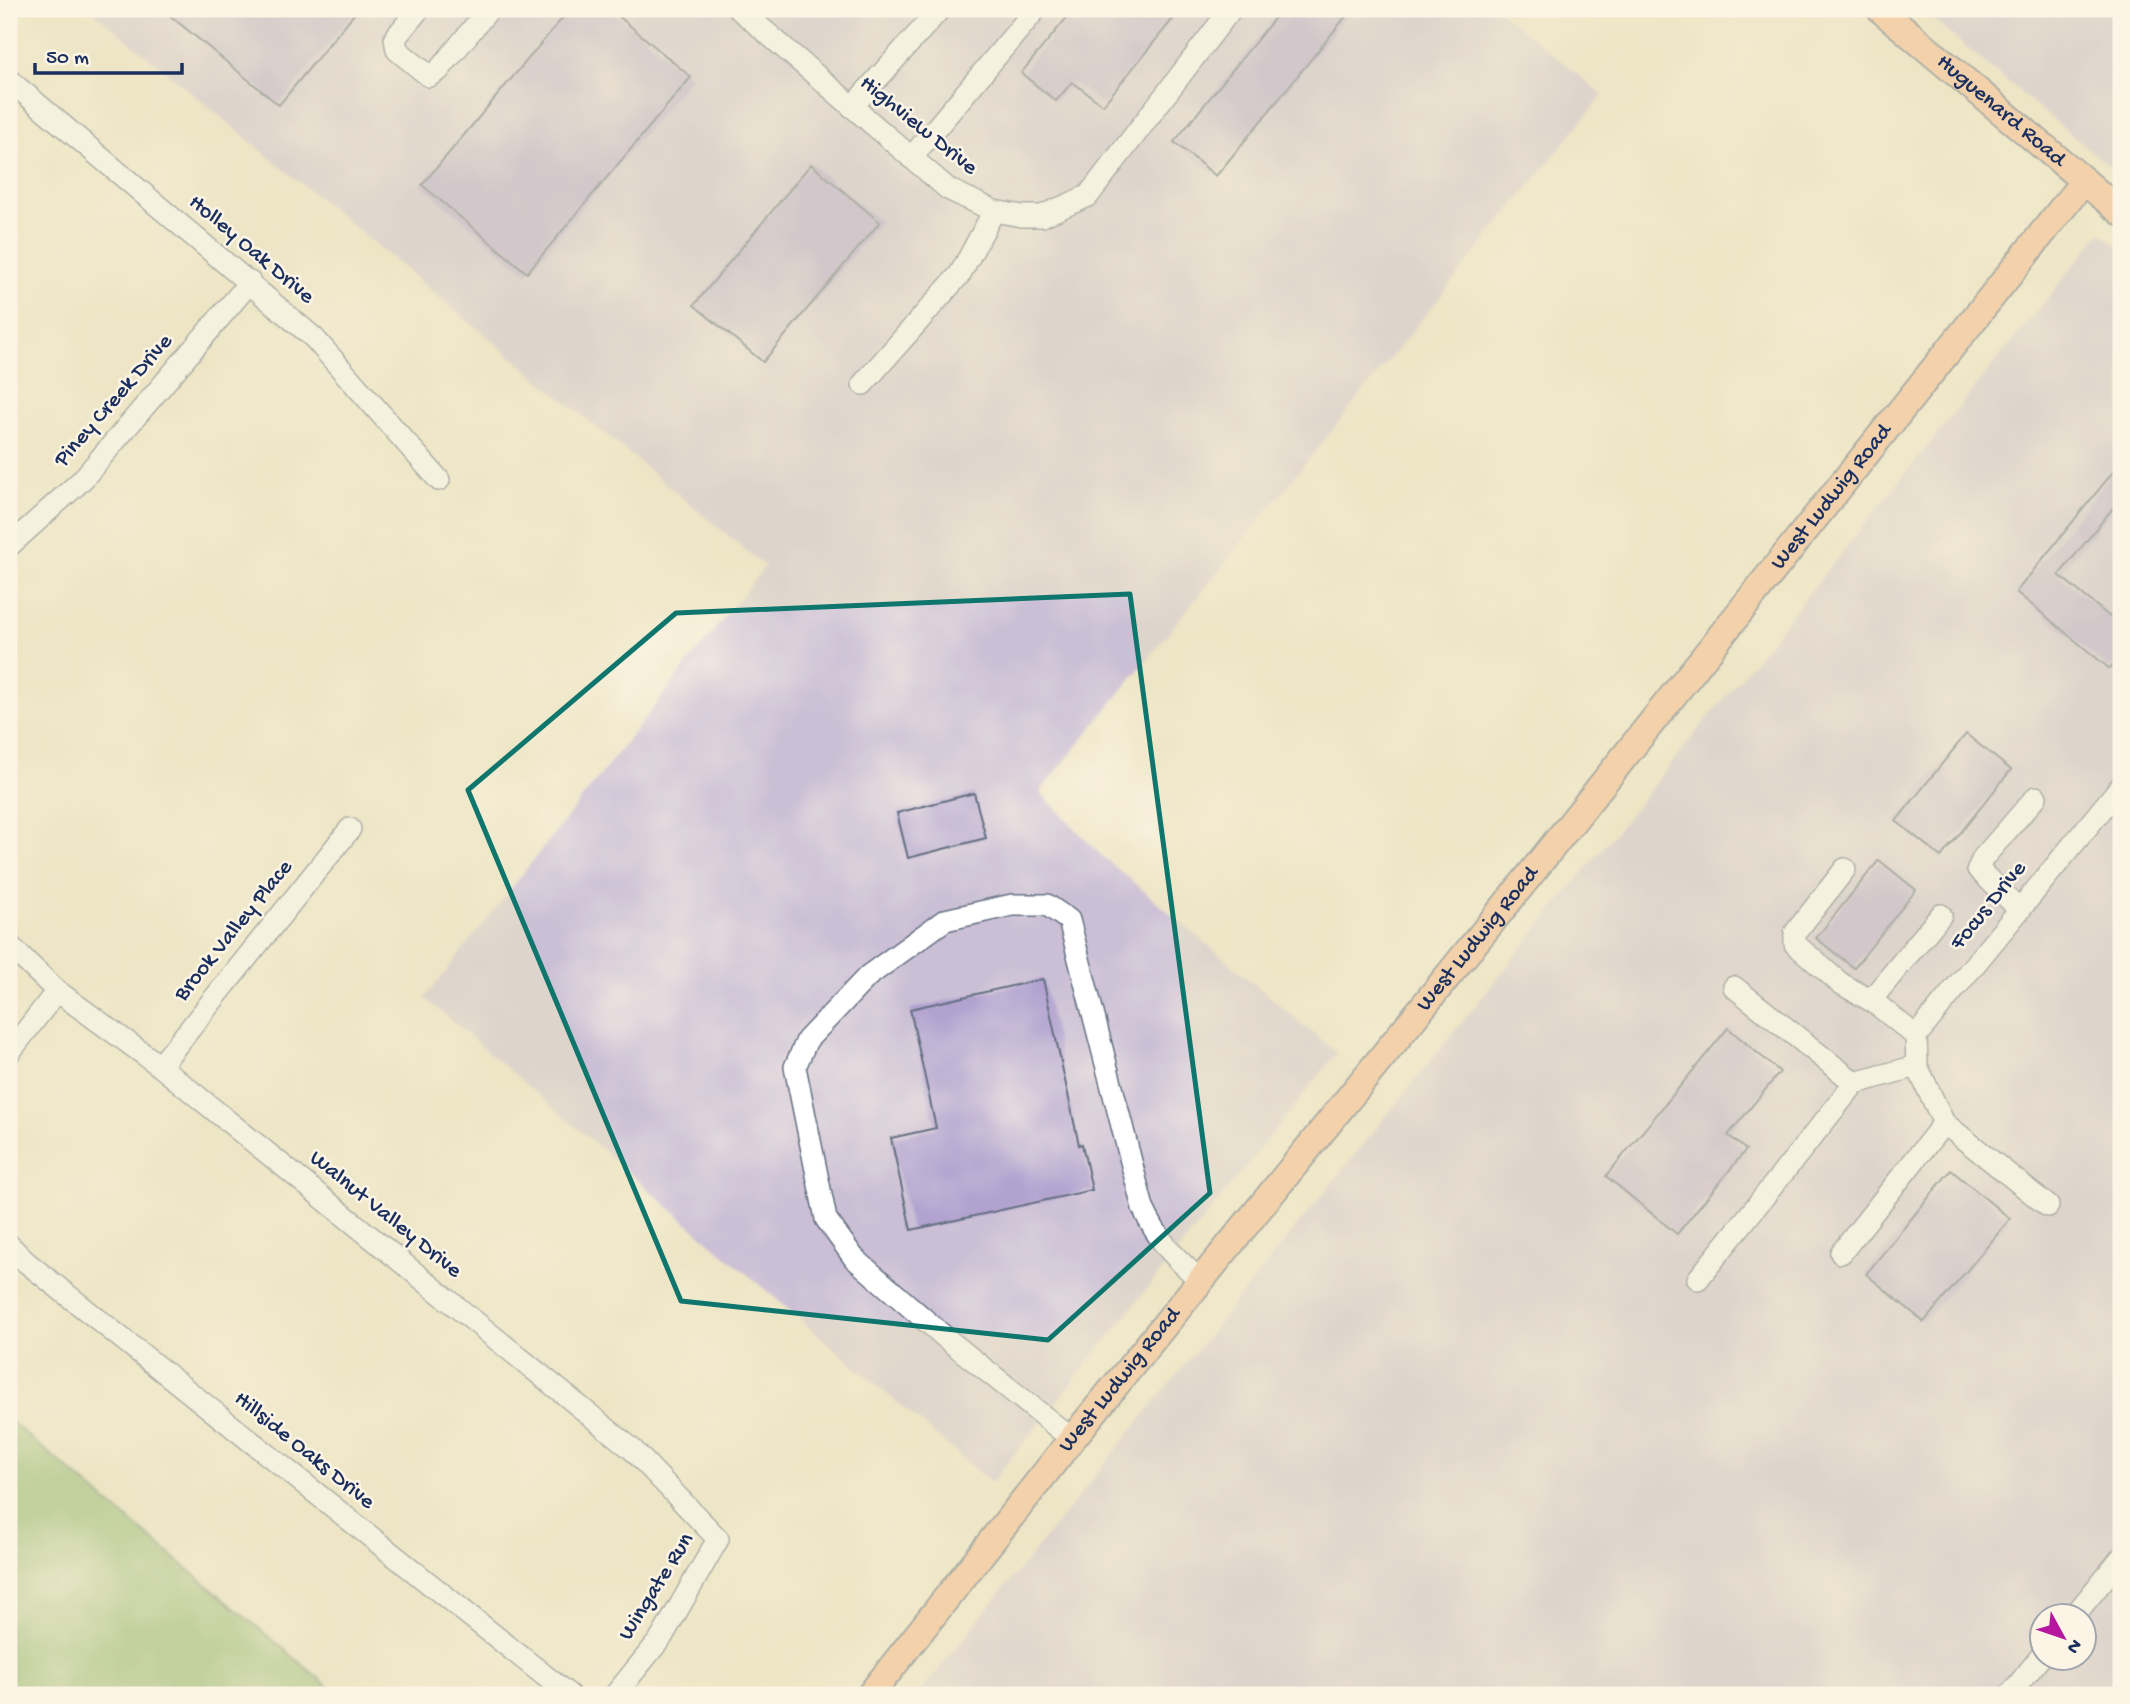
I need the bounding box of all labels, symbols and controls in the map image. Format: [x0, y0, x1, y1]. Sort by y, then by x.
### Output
scale bar [35, 32, 182, 76]
text: 50 m [46, 47, 89, 72]
street label: Huguenard Road [1931, 49, 2072, 174]
street label: Highview Drive [854, 70, 983, 182]
street label: Holley Oak Drive [182, 189, 320, 311]
street label: Piney Creek Drive [48, 328, 180, 474]
street label: West Ludwig Road [1765, 418, 1899, 576]
street label: Brook Valley Place [168, 854, 300, 1008]
street label: Focus Drive [1944, 855, 2034, 957]
street label: West Ludwig Road [1411, 860, 1546, 1017]
street label: Walnut Valley Drive [303, 1145, 468, 1285]
street label: West Ludwig Road [1053, 1301, 1188, 1458]
street label: Hillside Oaks Drive [228, 1386, 381, 1517]
street label: Wingate Run [613, 1528, 701, 1646]
north arrow [2028, 1602, 2098, 1672]
text: N [2061, 1634, 2086, 1658]

